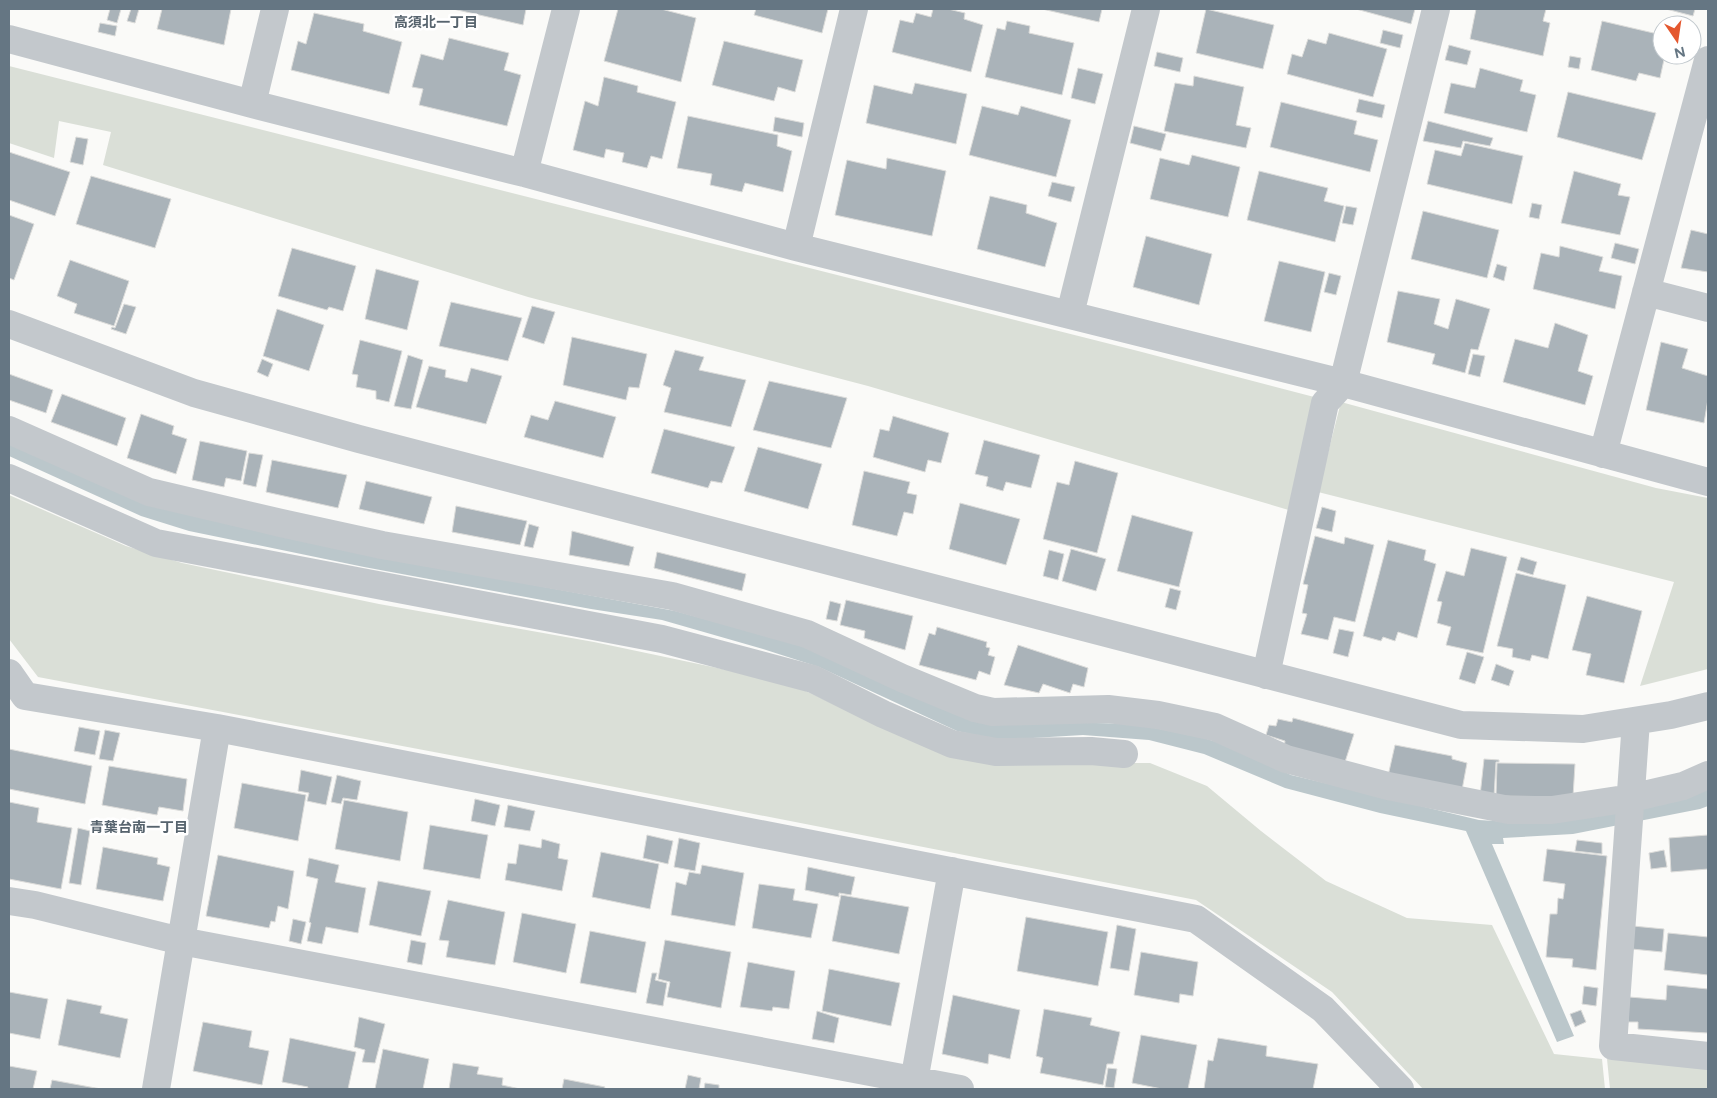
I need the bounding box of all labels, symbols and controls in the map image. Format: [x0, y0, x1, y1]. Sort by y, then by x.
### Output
district label: 高須北一丁目 [394, 14, 478, 31]
north arrow [1652, 15, 1702, 65]
text: N [1673, 43, 1687, 62]
district label: 青葉台南一丁目 [90, 819, 188, 836]

